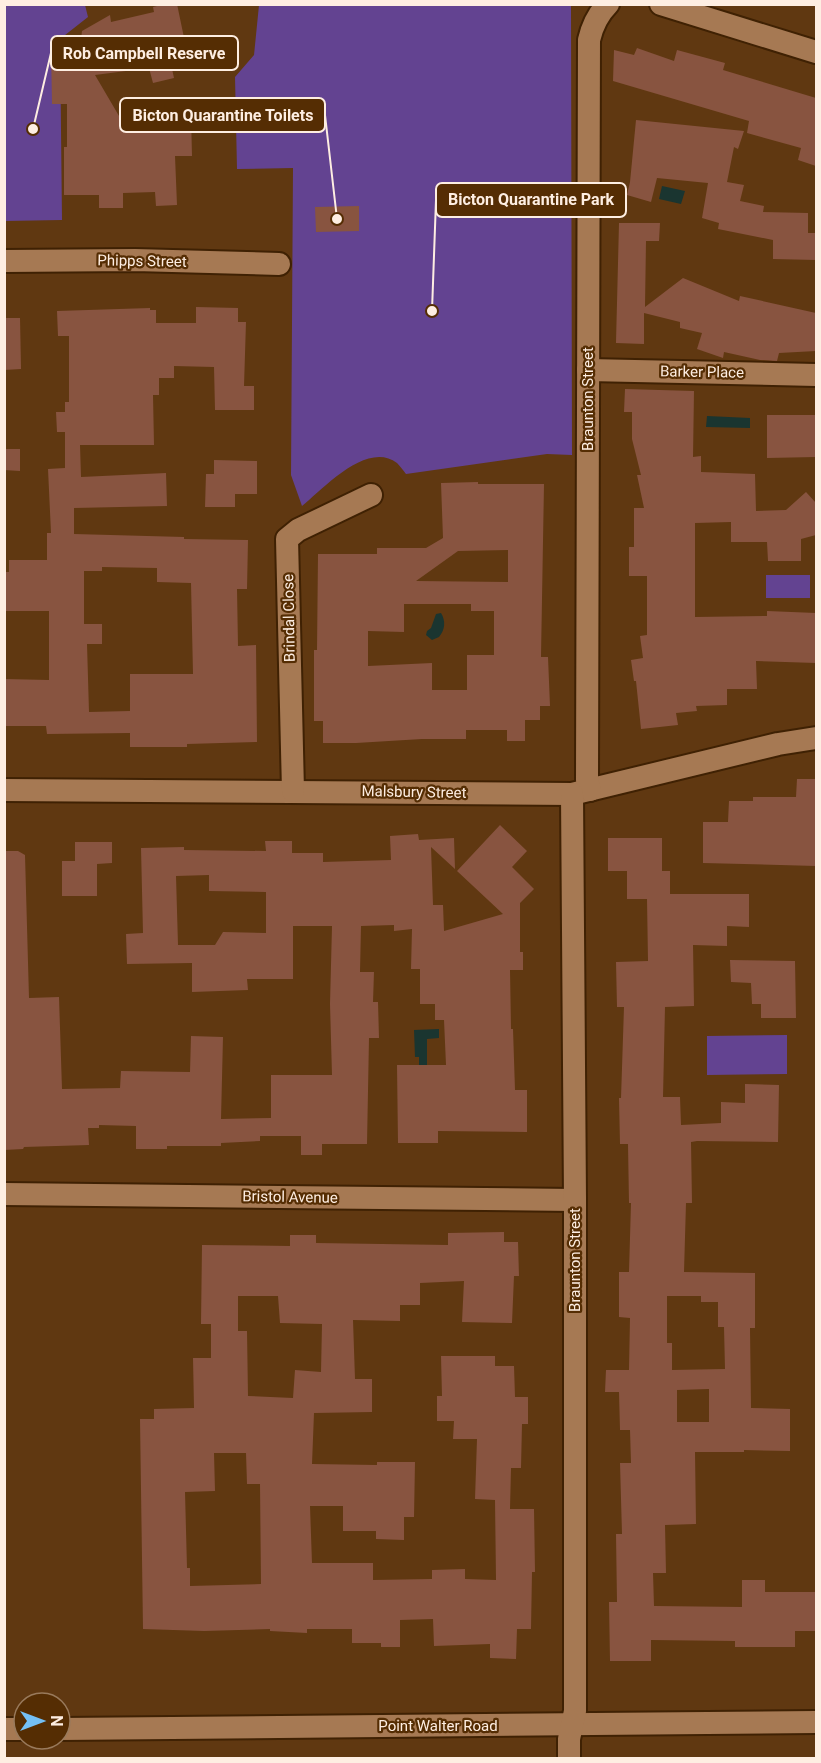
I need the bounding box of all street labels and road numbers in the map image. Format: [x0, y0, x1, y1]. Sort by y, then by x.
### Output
street label: Phipps Street [97, 251, 187, 271]
street label: Braunton Street [579, 347, 597, 451]
street label: Barker Place [660, 362, 744, 382]
street label: Brindal Close [279, 574, 299, 662]
street label: Malsbury Street [361, 782, 467, 802]
street label: Bristol Avenue [242, 1187, 338, 1207]
street label: Braunton Street [566, 1208, 584, 1312]
street label: Point Walter Road [378, 1717, 498, 1735]

